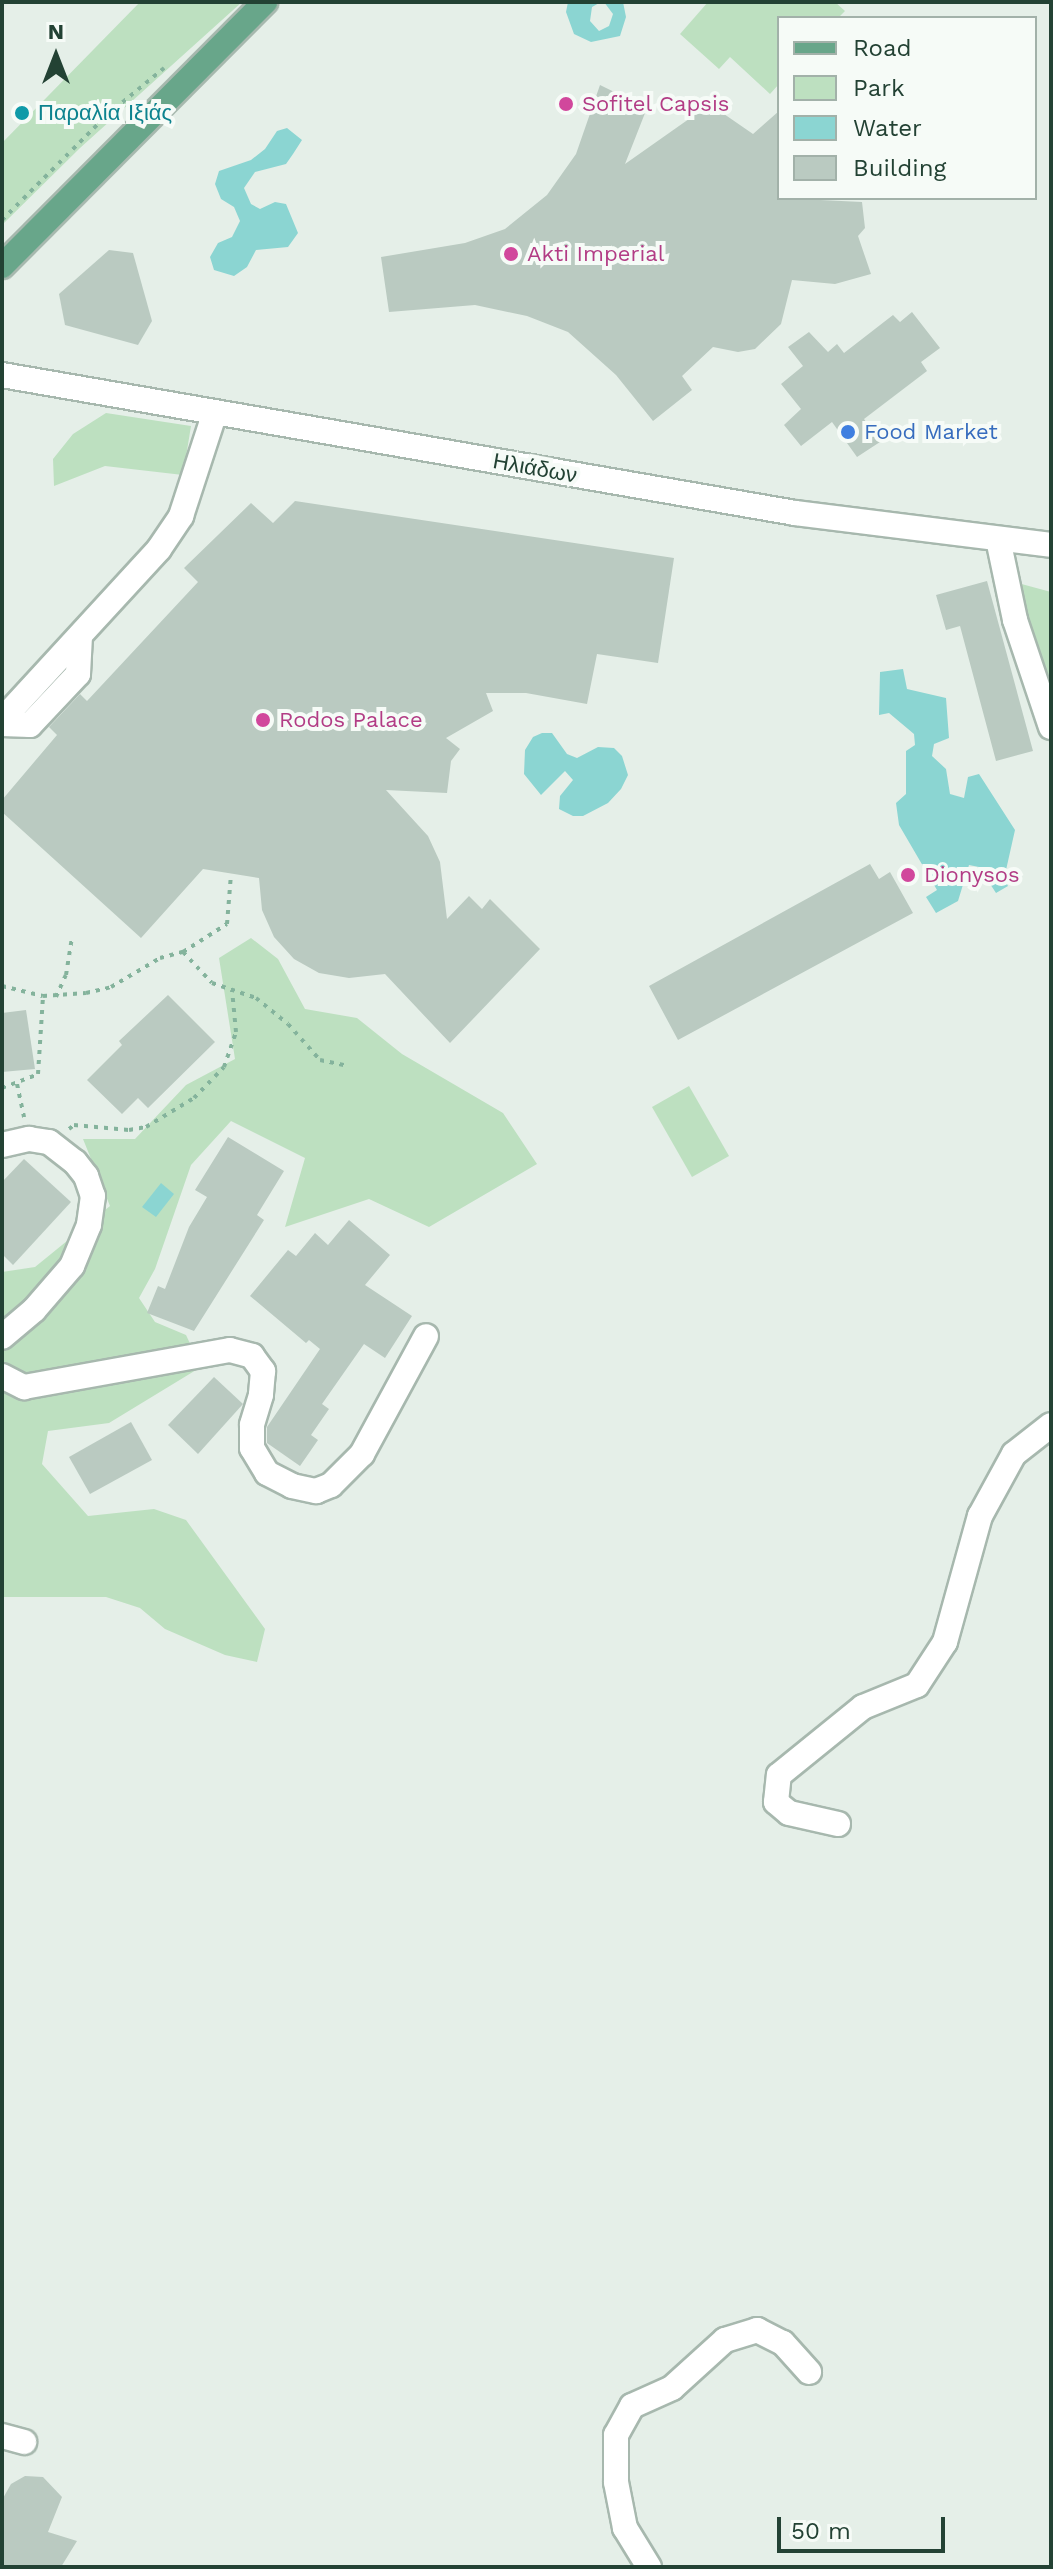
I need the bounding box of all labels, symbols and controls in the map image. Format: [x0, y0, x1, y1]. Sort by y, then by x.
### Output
north arrow [16, 16, 96, 96]
legend [777, 16, 1037, 200]
text: N [48, 19, 64, 44]
text: Road [853, 34, 912, 62]
text: Park [853, 74, 905, 102]
place label: Sofitel Capsis [582, 91, 730, 117]
marker: Sofitel Capsis [557, 95, 575, 113]
place label: Παραλία Ιξιάς [38, 100, 172, 126]
marker: Παραλία Ιξιάς [13, 104, 31, 122]
text: Water [853, 114, 922, 142]
text: Building [853, 154, 946, 182]
place label: Akti Imperial [527, 241, 664, 267]
marker: Akti Imperial [502, 245, 520, 263]
place label: Food Market [864, 419, 998, 445]
marker: Food Market [839, 423, 857, 441]
street label: Ηλιάδων [491, 448, 579, 488]
place label: Rodos Palace [279, 707, 423, 733]
marker: Rodos Palace [254, 711, 272, 729]
place label: Dionysos [924, 862, 1020, 888]
marker: Dionysos [899, 866, 917, 884]
scale bar [781, 2501, 949, 2551]
text: 50 m [791, 2517, 851, 2545]

